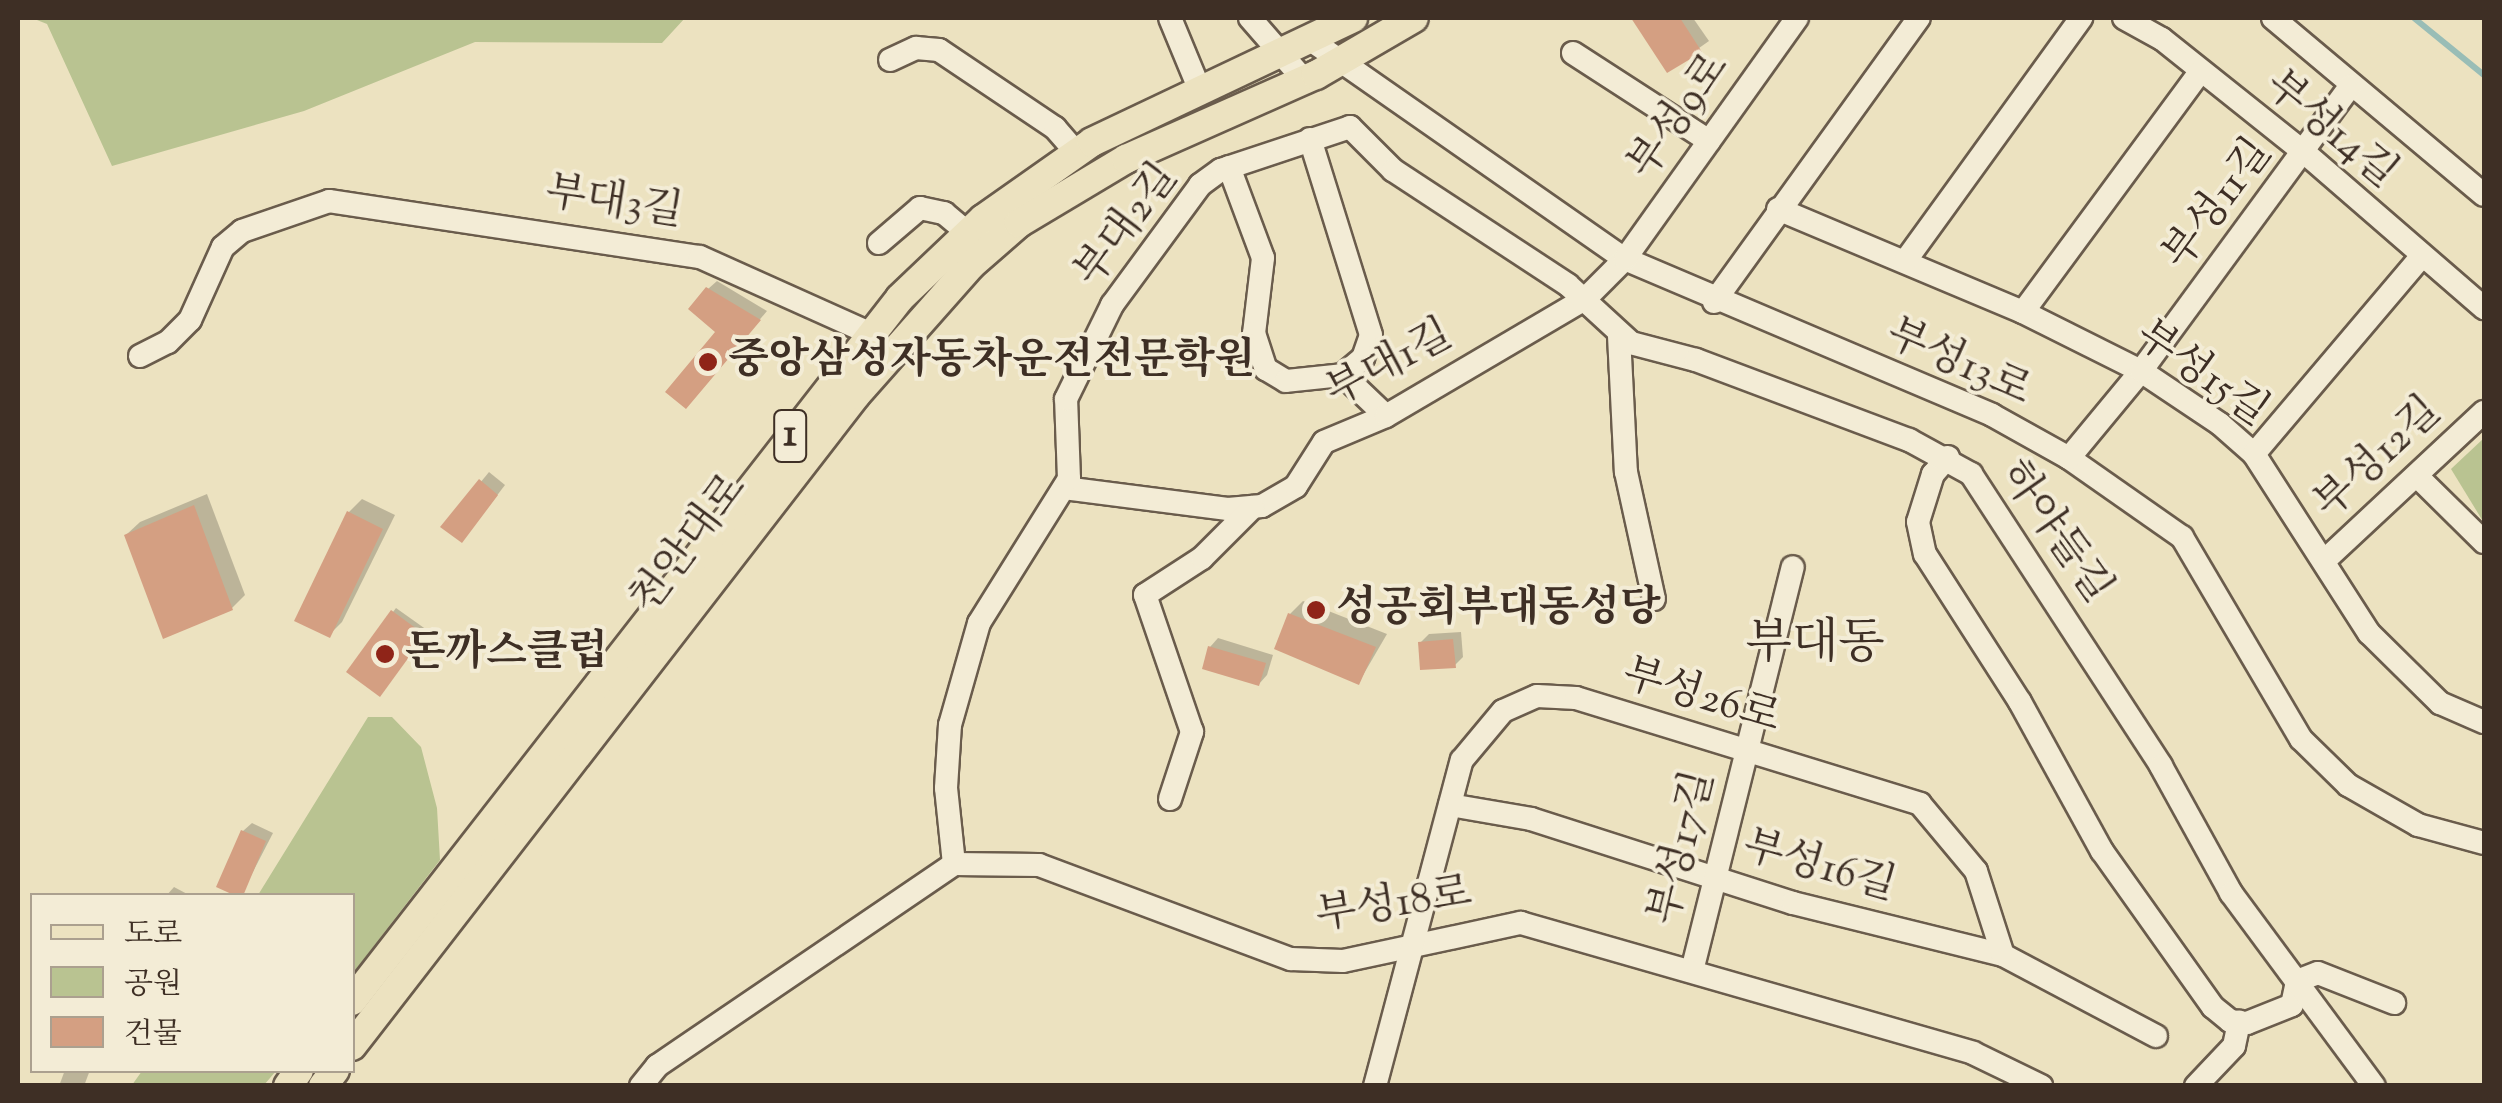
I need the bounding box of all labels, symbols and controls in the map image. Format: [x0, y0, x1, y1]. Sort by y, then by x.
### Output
street label: 부성9로 [1619, 44, 1741, 190]
street label: 부성14길 [2254, 61, 2406, 201]
street label: 부성11길 [2154, 130, 2284, 280]
street label: 부대2길 [1065, 154, 1191, 298]
street label: 부대3길 [542, 168, 686, 240]
street label: 부성13로 [1878, 310, 2038, 418]
street label: 부대1길 [1318, 311, 1462, 419]
street label: 부성15길 [2125, 311, 2277, 439]
place label: 중앙삼성자동차운전전문학원 [728, 337, 1255, 387]
marker: 중앙삼성자동차운전전문학원 [697, 351, 719, 373]
street label: 부성12길 [2305, 387, 2453, 531]
road number: 1 [772, 401, 808, 471]
street label: 하야들길 [1987, 452, 2121, 614]
street label: 천안대로 [621, 465, 759, 625]
place label: 성공회부대동성당 [1336, 585, 1661, 635]
marker: 성공회부대동성당 [1305, 599, 1327, 621]
district label: 부대동 [1745, 617, 1885, 675]
place label: 돈까스클럽 [405, 629, 608, 679]
marker: 돈까스클럽 [374, 643, 396, 665]
street label: 부성26로 [1616, 650, 1786, 746]
street label: 부성17길 [1641, 766, 1727, 930]
street label: 부성16길 [1737, 822, 1901, 914]
street label: 부성18로 [1313, 869, 1475, 943]
legend [30, 893, 355, 1073]
text: 도로 [124, 914, 182, 957]
text: 공원 [124, 964, 182, 1007]
text: 건물 [124, 1014, 182, 1057]

